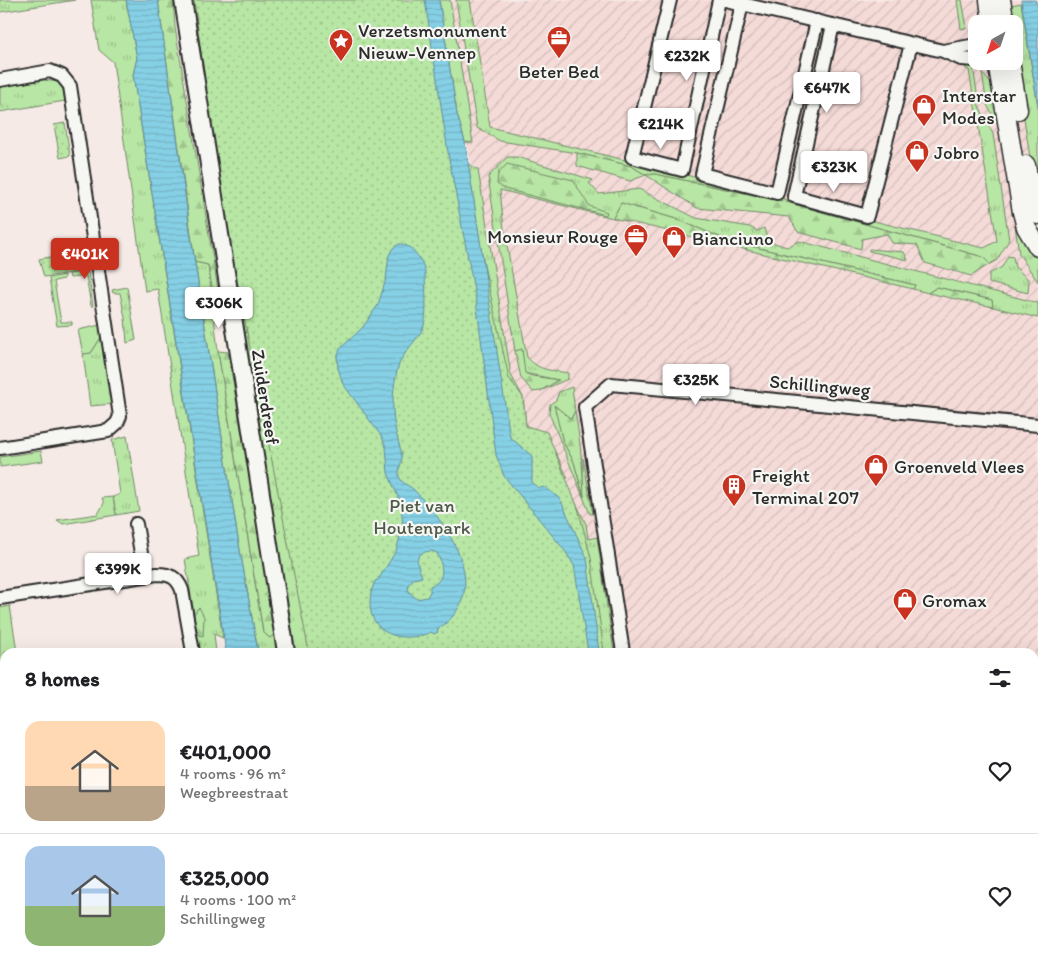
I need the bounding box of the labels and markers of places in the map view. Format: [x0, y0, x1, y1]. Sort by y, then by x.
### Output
place label: Verzetsmonument Nieuw-Vennep [358, 19, 507, 64]
office icon: Beter Bed [546, 25, 572, 59]
place icon: Verzetsmonument Nieuw-Vennep [328, 28, 354, 62]
pin: €232K [652, 39, 722, 82]
place label: Beter Bed [519, 60, 600, 83]
pin: €647K [792, 72, 862, 114]
place label: Interstar Modes [942, 84, 1016, 129]
shop icon: Interstar Modes [911, 93, 937, 127]
pin: €214K [626, 108, 696, 150]
shop icon: Jobro [904, 139, 930, 173]
place label: Jobro [934, 141, 979, 164]
pin: €323K [799, 150, 869, 193]
office icon: Monsieur Rouge [623, 223, 649, 257]
place label: Monsieur Rouge [487, 225, 618, 248]
shop icon: Bianciuno [661, 225, 687, 259]
place label: Bianciuno [692, 227, 774, 250]
pin: €401K [50, 238, 120, 280]
pin: €306K [184, 286, 254, 329]
pin: €325K [661, 364, 731, 406]
shop icon: Groenveld Vlees [863, 453, 889, 487]
place label: Groenveld Vlees [894, 455, 1024, 478]
place label: Freight Terminal 207 [752, 464, 859, 509]
building icon: Freight Terminal 207 [721, 473, 747, 507]
pin: €399K [83, 552, 153, 595]
shop icon: Gromax [892, 587, 918, 621]
place label: Gromax [922, 589, 987, 612]

